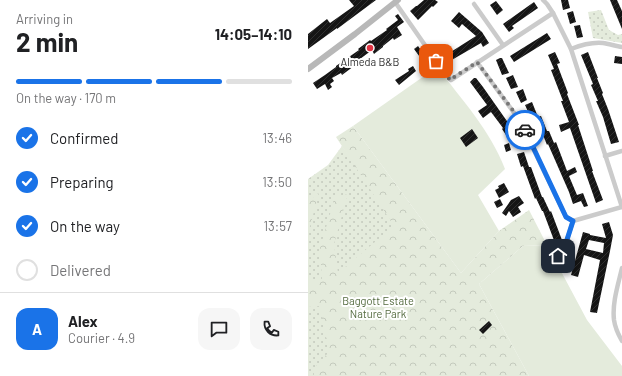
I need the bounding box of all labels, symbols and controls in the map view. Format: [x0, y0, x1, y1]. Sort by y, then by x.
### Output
text: Arriving in [16, 11, 73, 27]
text: 14:05–14:10 [215, 25, 292, 43]
text: 2 min [16, 26, 78, 57]
marker: Almeda B&B [365, 43, 375, 53]
pin [419, 44, 453, 78]
icon: bag [425, 50, 447, 72]
place label: Almeda B&B [341, 55, 400, 68]
text: On the way · 170 m [16, 90, 116, 106]
courier [505, 110, 545, 150]
icon: car [514, 119, 536, 141]
icon: check [16, 127, 38, 149]
text: Confirmed [50, 129, 118, 147]
text: 13:46 [262, 130, 292, 146]
icon: check [16, 171, 38, 193]
text: Preparing [50, 173, 114, 191]
text: 13:50 [262, 174, 292, 190]
icon: check [16, 215, 38, 237]
text: On the way [50, 217, 120, 235]
text: 13:57 [264, 218, 292, 234]
pin [541, 239, 575, 273]
icon: home [547, 245, 569, 267]
text: Delivered [50, 261, 111, 279]
park label: Baggott Estate Nature Park [342, 294, 414, 320]
button: chat [198, 308, 240, 350]
button: phone [250, 308, 292, 350]
text: Alex [68, 312, 98, 330]
text: A [32, 320, 42, 338]
text: Courier · 4.9 [68, 330, 135, 346]

